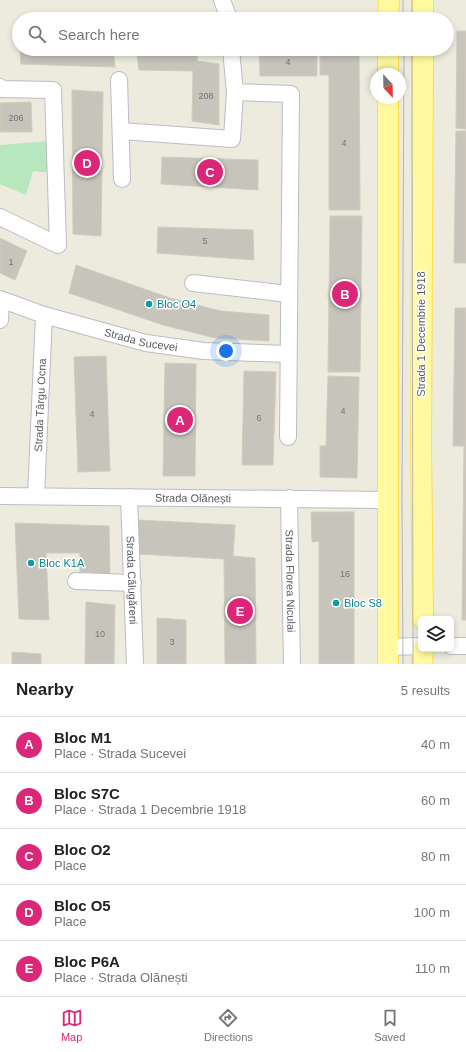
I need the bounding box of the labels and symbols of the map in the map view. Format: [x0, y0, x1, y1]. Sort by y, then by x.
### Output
house number: 4 [285, 57, 291, 67]
north arrow [370, 68, 406, 104]
house number: 208 [198, 91, 214, 101]
house number: 206 [8, 113, 24, 123]
house number: 4 [341, 138, 347, 148]
pin: D [74, 148, 100, 178]
pin: C [197, 157, 223, 187]
house number: 5 [202, 236, 208, 246]
house number: 1 [8, 257, 14, 267]
street label: Strada 1 Decembrie 1918 [415, 271, 427, 397]
pin: B [332, 279, 358, 309]
place label: Bloc O4 [157, 298, 196, 310]
marker: Bloc O4 [144, 299, 154, 309]
street label: Strada Sucevei [103, 326, 178, 353]
your location [216, 341, 236, 361]
street label: Strada Târgu Ocna [32, 357, 48, 452]
pin: A [167, 405, 193, 435]
house number: 4 [340, 406, 346, 416]
house number: 4 [89, 409, 95, 419]
house number: 6 [256, 413, 262, 423]
street label: Strada Olănești [155, 492, 231, 504]
street label: Strada Florea Niculai [284, 529, 297, 633]
street label: Strada Călugăreni [124, 535, 140, 625]
place label: Bloc K1A [39, 557, 85, 569]
marker: Bloc K1A [26, 558, 36, 568]
house number: 16 [340, 569, 350, 579]
pin: E [227, 596, 253, 626]
place label: Bloc S8 [344, 597, 382, 609]
marker: Bloc S8 [331, 598, 341, 608]
house number: 10 [95, 629, 105, 639]
house number: 3 [169, 637, 175, 647]

